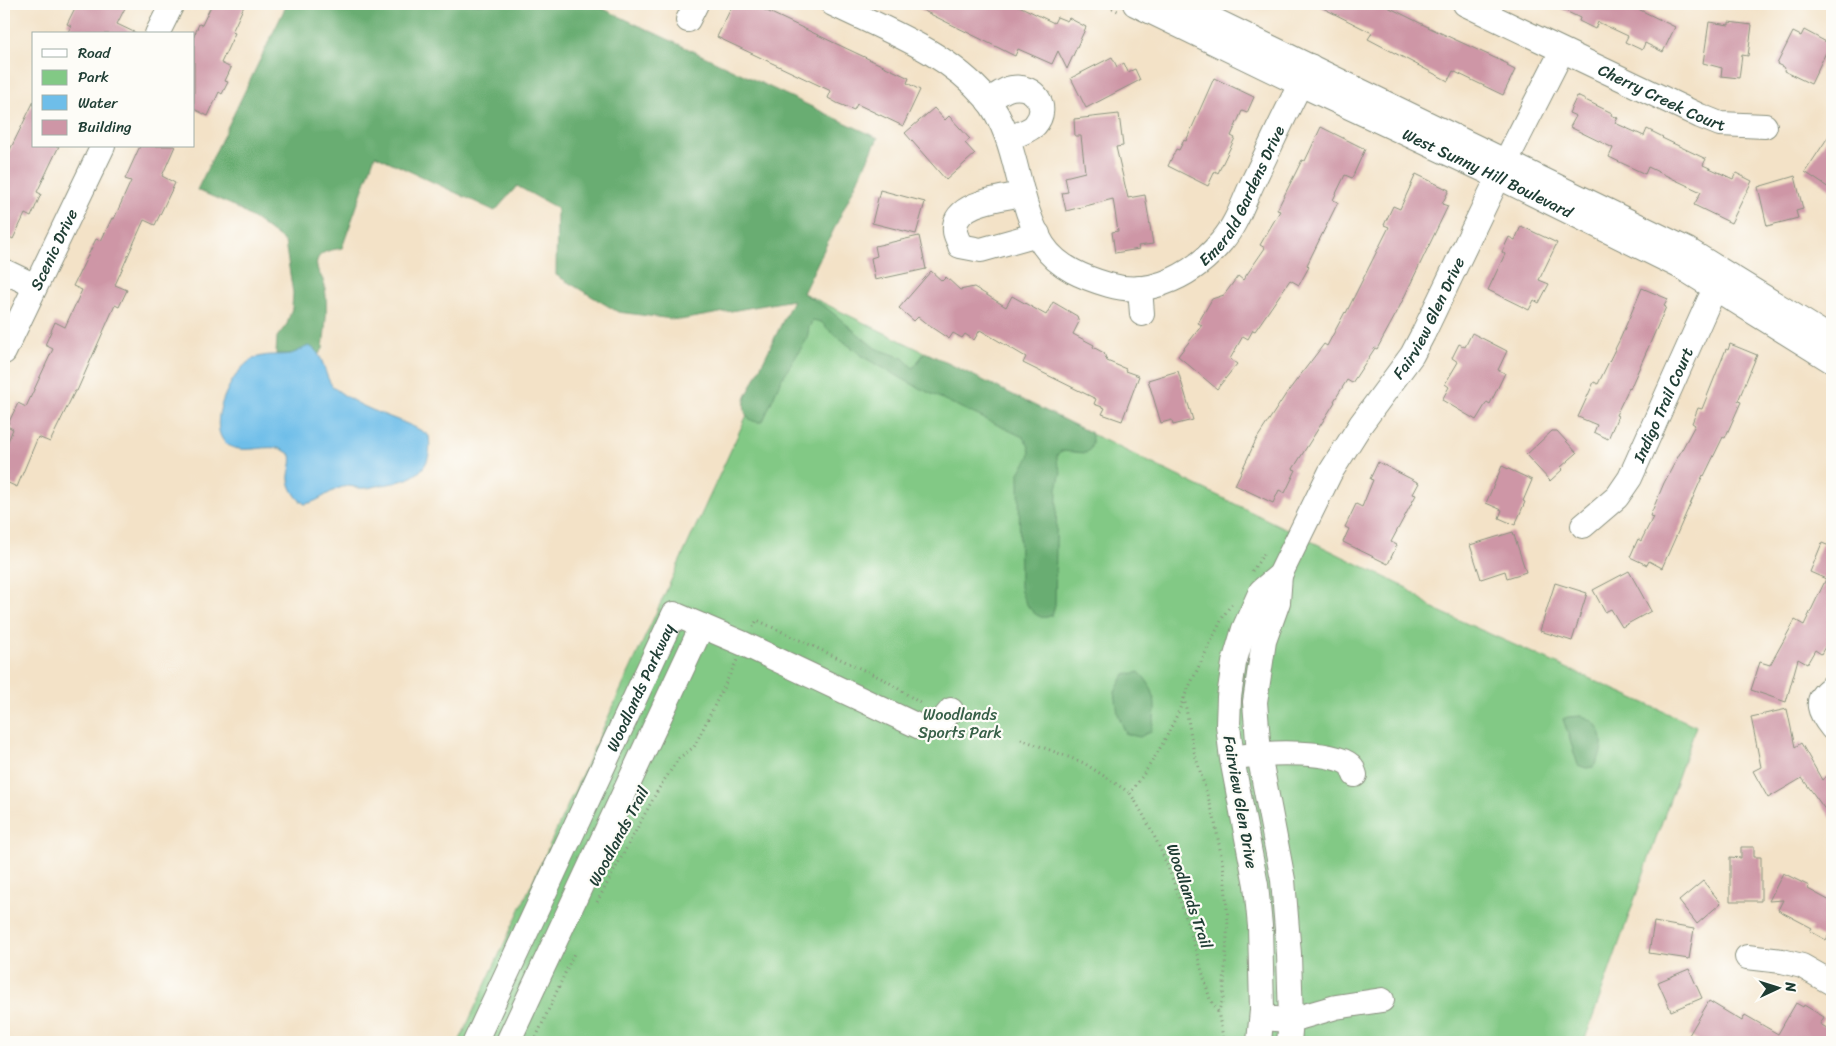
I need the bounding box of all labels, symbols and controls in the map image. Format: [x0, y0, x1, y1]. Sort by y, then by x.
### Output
legend [32, 32, 195, 148]
text: Road [78, 40, 111, 66]
street label: Cherry Creek Court [1593, 55, 1726, 139]
text: Park [78, 64, 109, 90]
text: Water [78, 90, 118, 116]
text: Building [78, 114, 132, 140]
street label: Emerald Gardens Drive [1192, 120, 1293, 274]
street label: West Sunny Hill Boulevard [1397, 120, 1579, 227]
street label: Scenic Drive [22, 204, 86, 295]
street label: Fairview Glen Drive [1385, 252, 1473, 386]
street label: Indigo Trail Court [1624, 342, 1702, 468]
street label: Woodlands Parkway [598, 618, 683, 757]
park label: Woodlands Sports Park [918, 700, 1002, 747]
street label: Fairview Glen Drive [1215, 733, 1266, 871]
street label: Woodlands Trail [580, 781, 657, 892]
street label: Woodlands Trail [1158, 840, 1221, 953]
north arrow [1754, 964, 1804, 1014]
text: N [1778, 980, 1803, 993]

